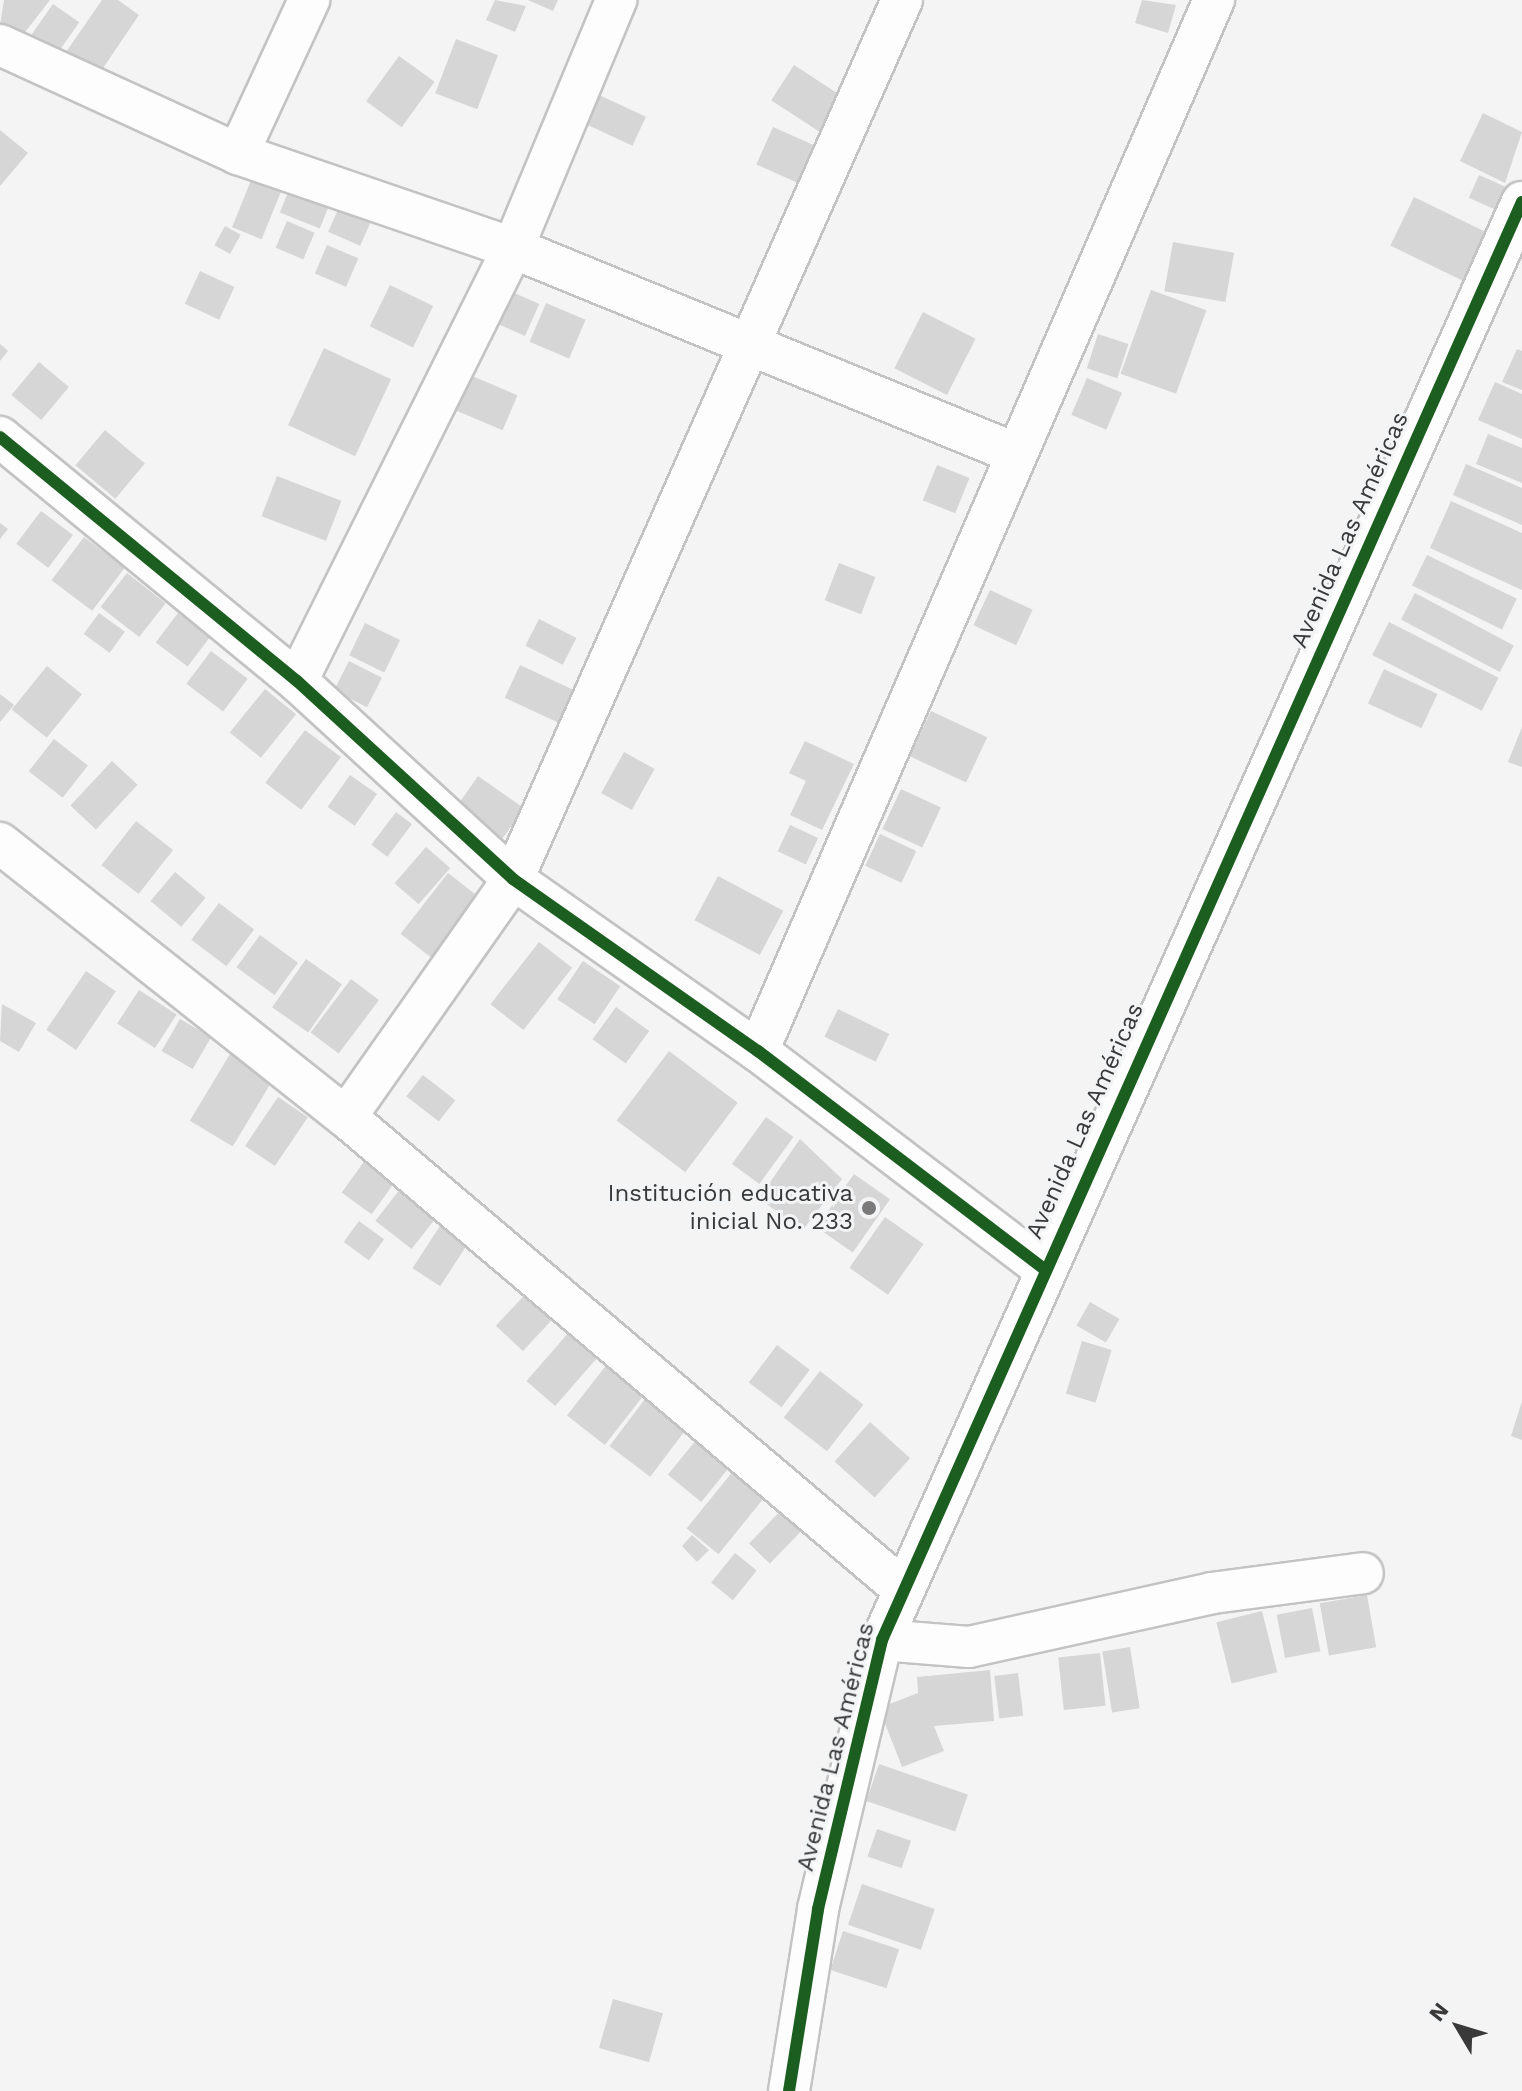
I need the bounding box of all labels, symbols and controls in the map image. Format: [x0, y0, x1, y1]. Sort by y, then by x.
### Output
street label: Avenida Las Américas [1285, 407, 1415, 653]
street label: Avenida Las Américas [1020, 998, 1150, 1244]
place label: Institución educativa inicial No. 233 [608, 1180, 853, 1236]
marker: Institución educativa inicial No. 233 [860, 1199, 878, 1217]
street label: Avenida Las Américas [791, 1619, 881, 1875]
north arrow [1418, 1987, 1498, 2067]
text: N [1424, 1998, 1454, 2026]

